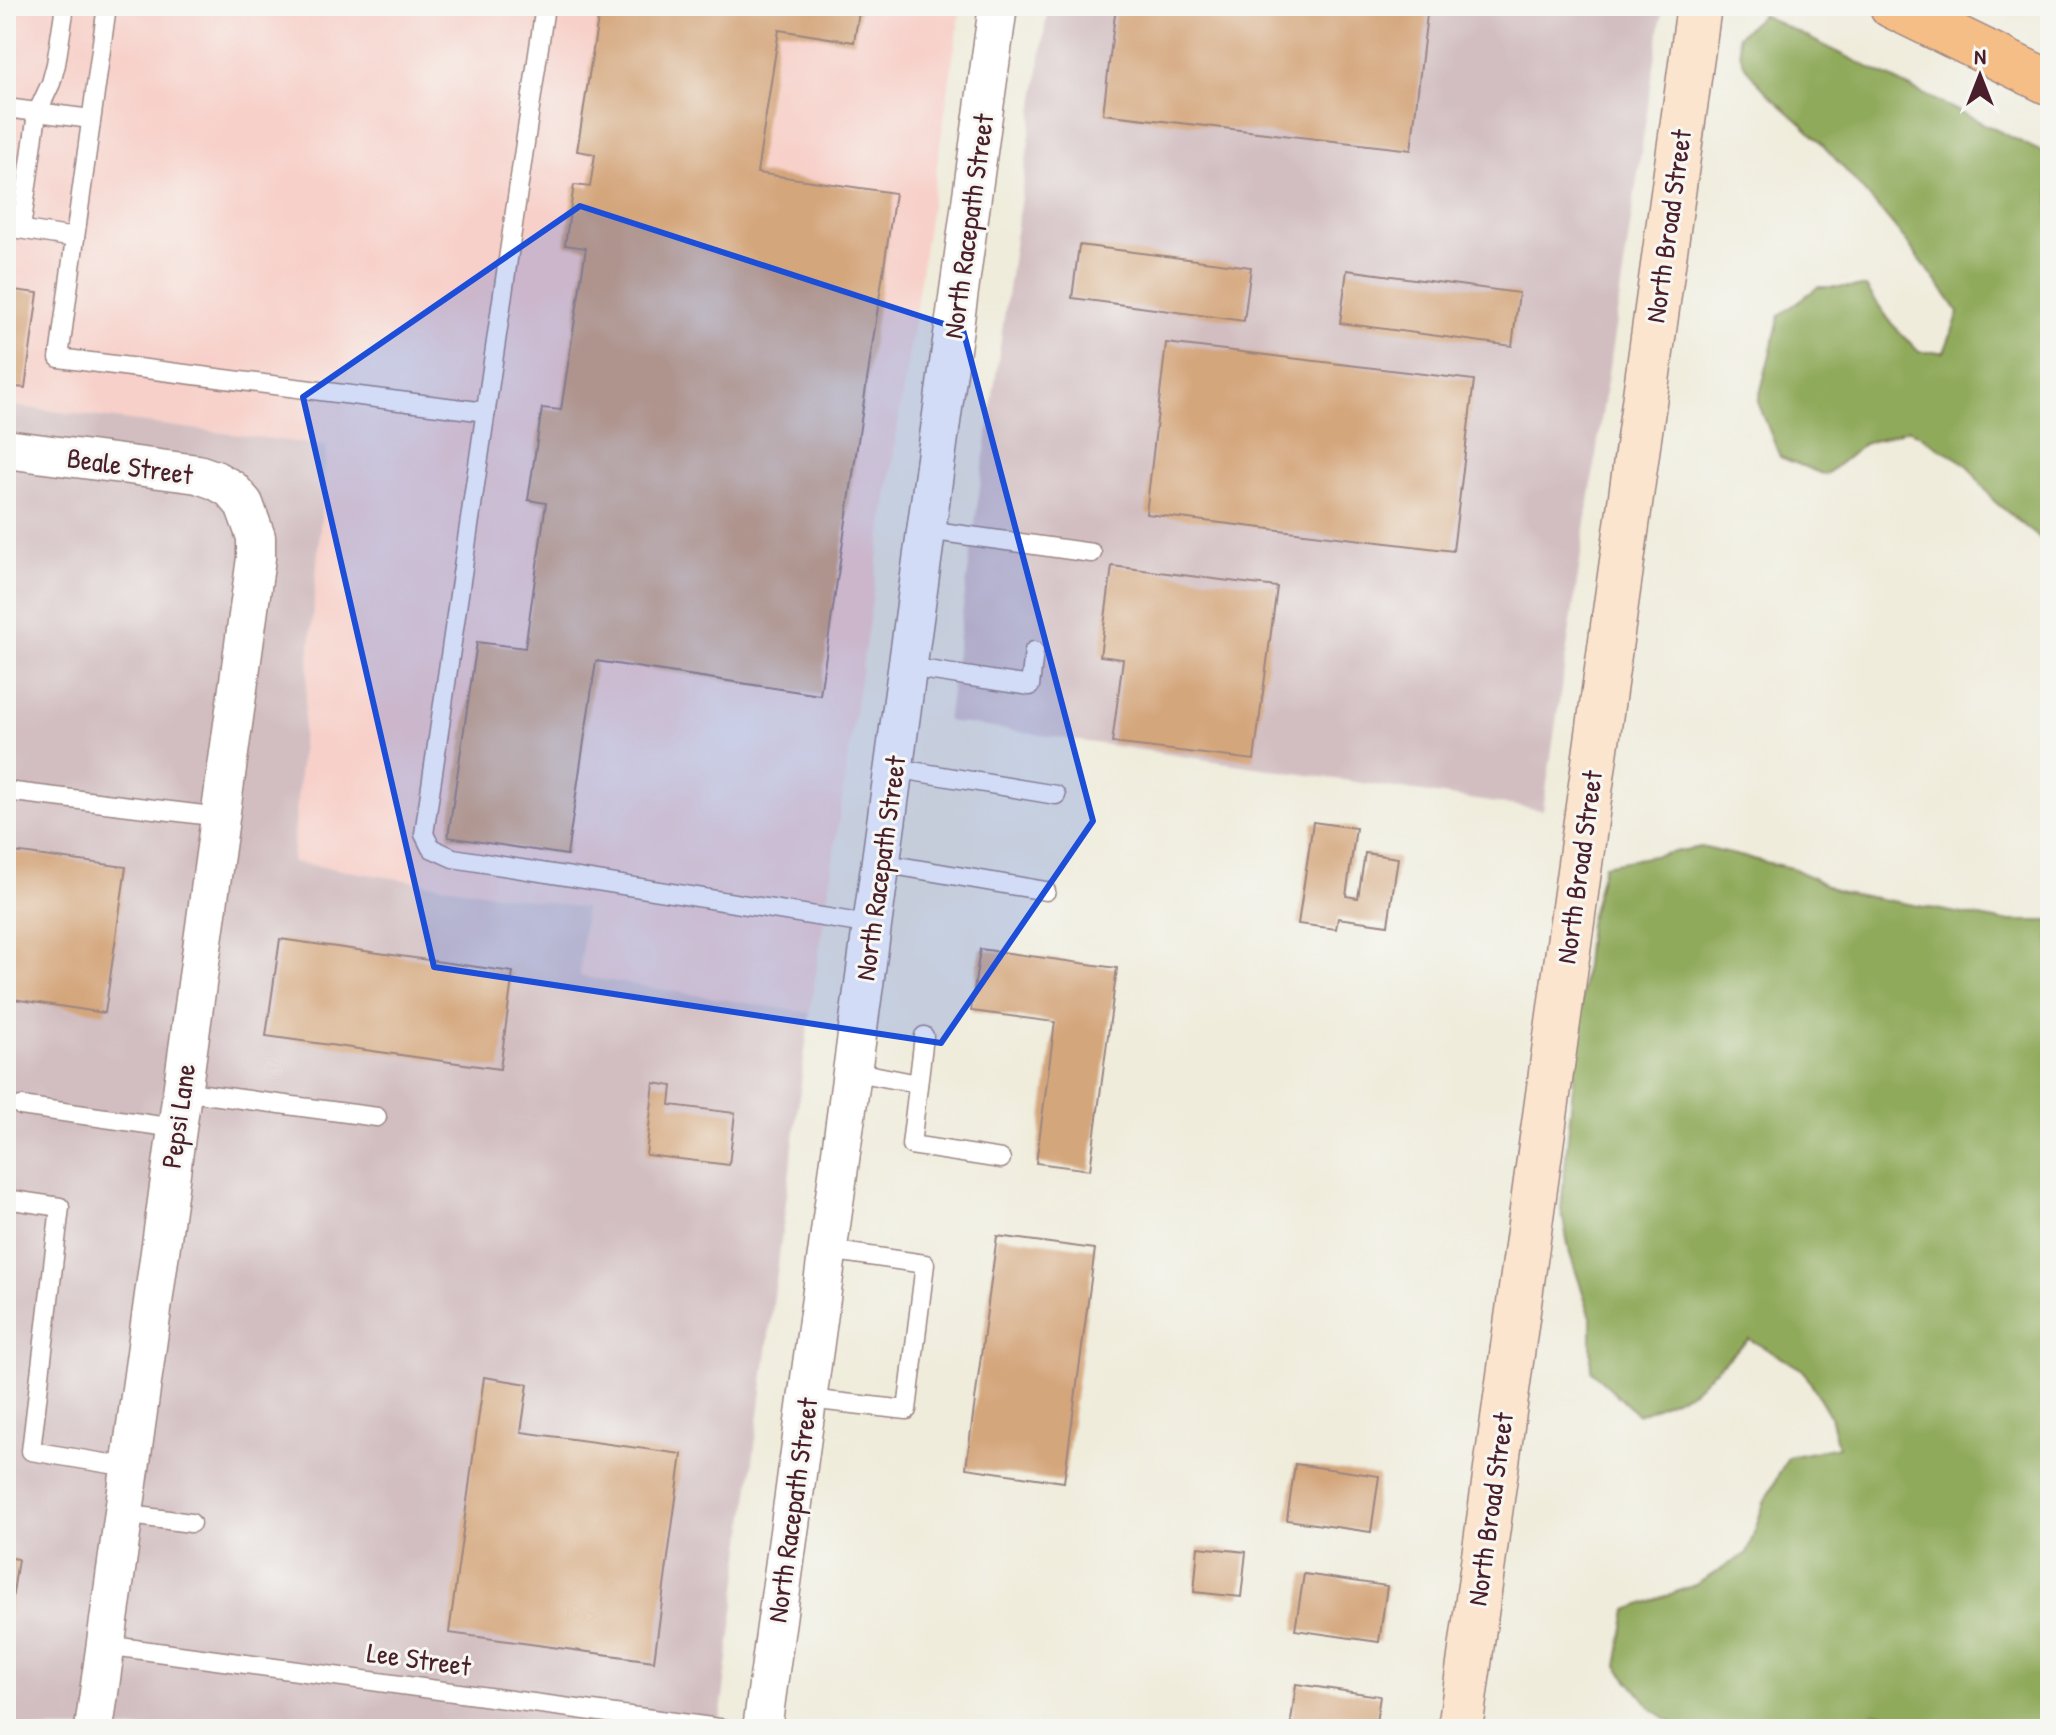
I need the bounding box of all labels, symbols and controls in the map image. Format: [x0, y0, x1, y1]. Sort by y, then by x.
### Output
north arrow [1940, 36, 2020, 116]
text: N [1974, 41, 1986, 71]
street label: North Racepath Street [933, 111, 1003, 341]
street label: North Broad Street [1636, 127, 1700, 325]
street label: Beale Street [65, 438, 196, 494]
street label: North Racepath Street [845, 753, 915, 983]
street label: North Broad Street [1547, 768, 1611, 966]
street label: Pepsi Lane [152, 1061, 204, 1171]
street label: North Racepath Street [757, 1395, 827, 1625]
street label: North Broad Street [1458, 1410, 1522, 1608]
street label: Lee Street [365, 1633, 474, 1685]

